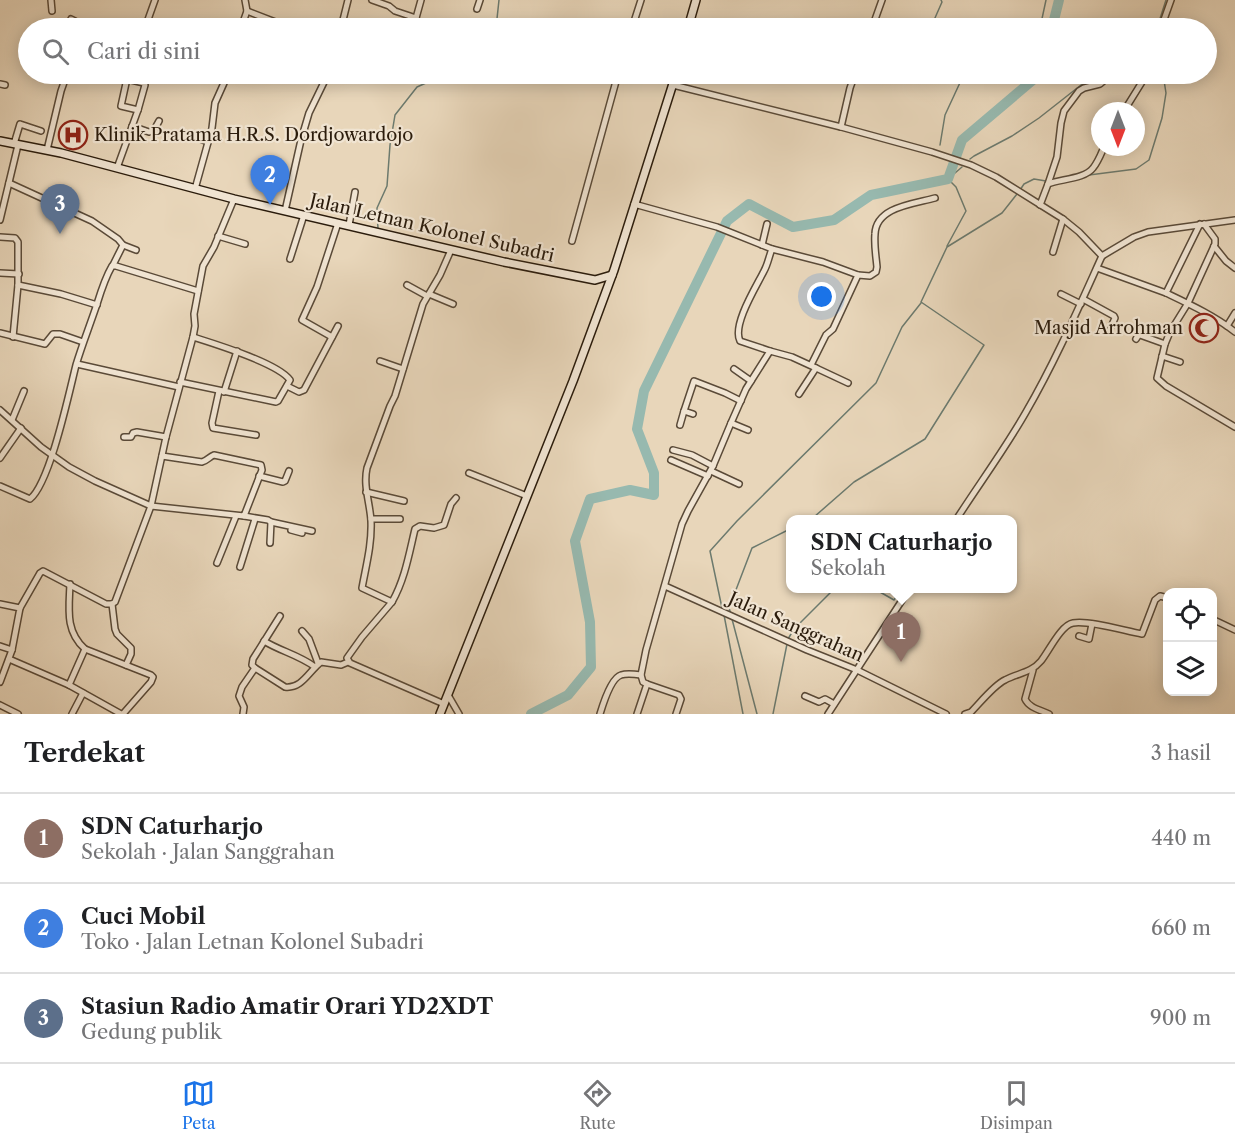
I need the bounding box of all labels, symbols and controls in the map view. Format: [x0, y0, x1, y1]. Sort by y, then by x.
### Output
search box [18, 18, 1217, 84]
icon: search [39, 35, 72, 68]
text: Cari di sini [87, 38, 200, 65]
north arrow [1091, 102, 1145, 156]
hospital icon: Klinik Pratama H.R.S. Dordjowardojo [57, 119, 89, 151]
place label: Klinik Pratama H.R.S. Dordjowardojo [94, 124, 413, 146]
pin: 2 [250, 156, 290, 205]
pin: 3 [40, 184, 80, 234]
street label: Jalan Letnan Kolonel Subadri [305, 188, 557, 267]
your location [807, 282, 836, 311]
mosque icon: Masjid Arrohman [1188, 312, 1220, 344]
place label: Masjid Arrohman [1034, 317, 1183, 339]
popup [786, 515, 1017, 593]
text: SDN Caturharjo [811, 529, 992, 556]
text: Sekolah [811, 556, 886, 580]
street label: Jalan Sanggrahan [722, 586, 867, 667]
map controls [1163, 588, 1217, 696]
button: locate [1163, 588, 1217, 642]
pin: 1 [882, 612, 920, 662]
button: layers [1163, 642, 1217, 696]
text: Terdekat [24, 737, 145, 769]
text: 3 hasil [1151, 741, 1211, 765]
text: SDN Caturharjo [81, 813, 263, 840]
text: 1 [39, 826, 48, 850]
text: 440 m [1151, 826, 1211, 850]
text: Sekolah · Jalan Sanggrahan [81, 840, 335, 864]
text: Cuci Mobil [81, 903, 206, 930]
text: 2 [38, 916, 49, 940]
text: 660 m [1151, 916, 1211, 940]
text: Toko · Jalan Letnan Kolonel Subadri [81, 930, 424, 954]
text: Stasiun Radio Amatir Orari YD2XDT [81, 993, 493, 1020]
text: 3 [38, 1006, 49, 1030]
text: 900 m [1150, 1006, 1211, 1030]
text: Gedung publik [81, 1020, 222, 1044]
tab: Peta [182, 1077, 215, 1133]
tab: Rute [580, 1077, 616, 1133]
tab: Disimpan [980, 1077, 1053, 1133]

